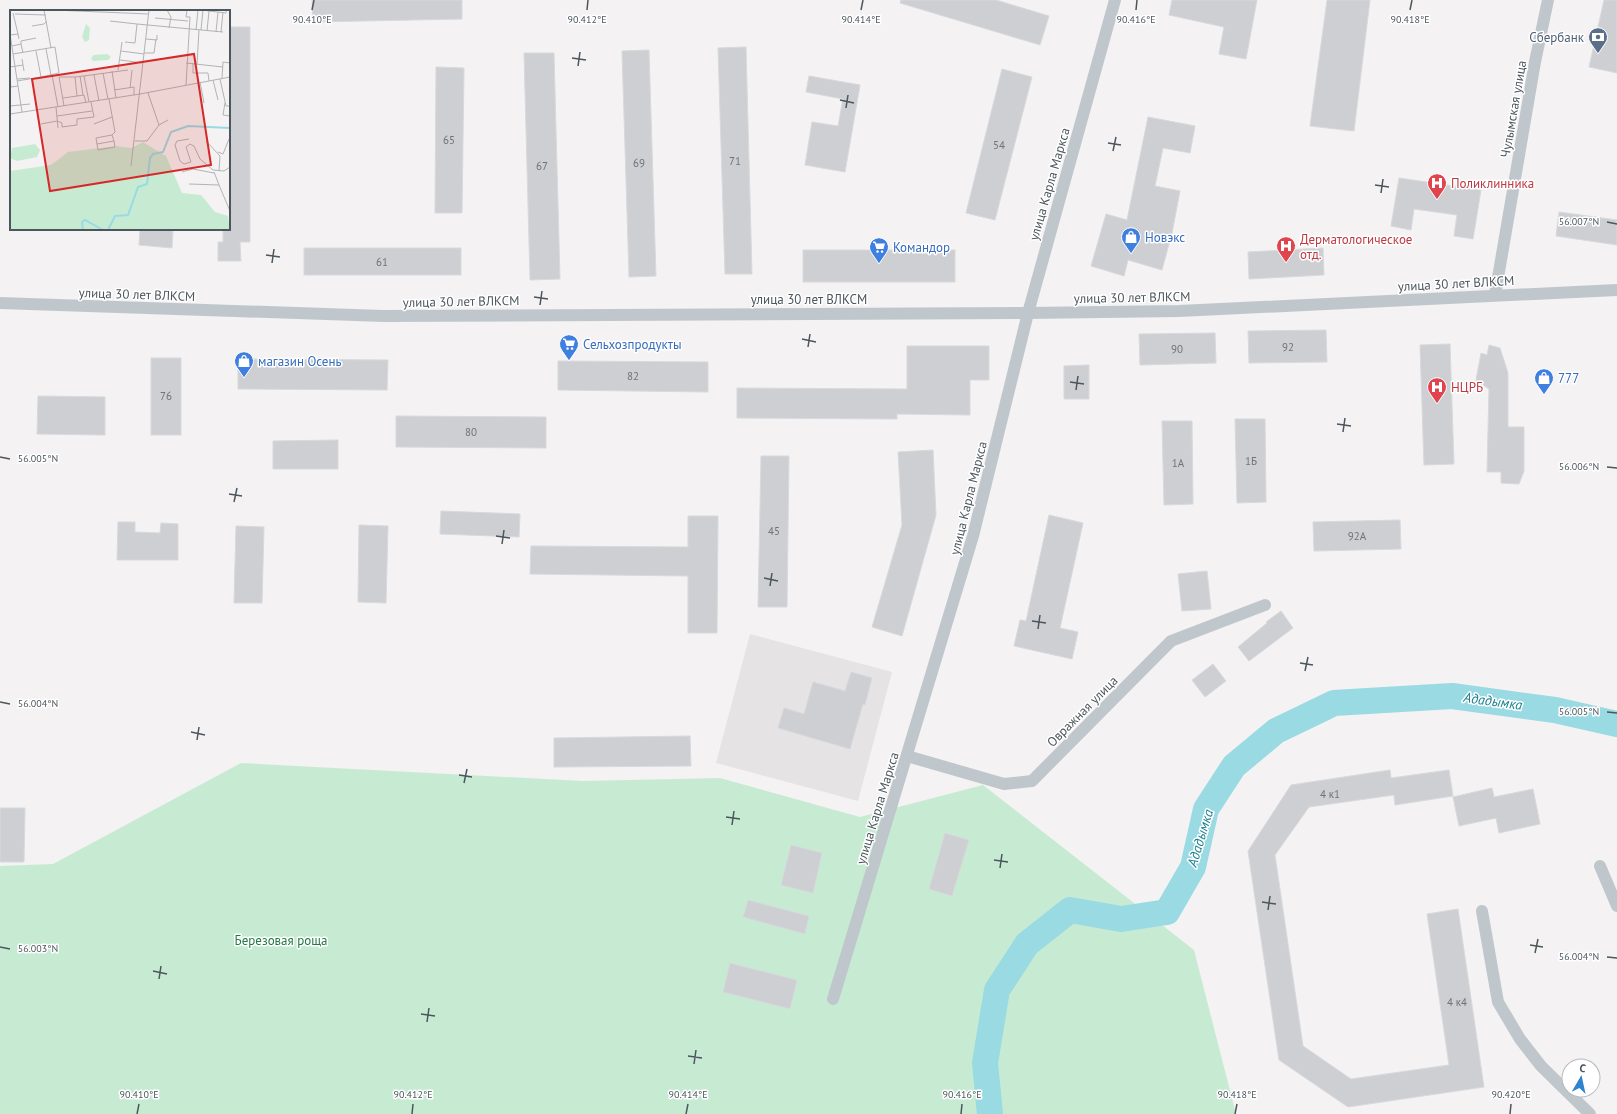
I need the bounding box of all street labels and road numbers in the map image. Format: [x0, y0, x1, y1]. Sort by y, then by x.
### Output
street label: Чулымская улица [1497, 59, 1530, 159]
street label: улица Карла Маркса [1025, 126, 1074, 242]
street label: улица 30 лет ВЛКСМ [1397, 272, 1515, 295]
street label: улица 30 лет ВЛКСМ [78, 284, 196, 305]
street label: улица 30 лет ВЛКСМ [1074, 288, 1190, 307]
street label: улица 30 лет ВЛКСМ [751, 291, 867, 308]
street label: улица 30 лет ВЛКСМ [403, 292, 519, 311]
street label: улица Карла Маркса [946, 440, 991, 557]
street label: Овражная улица [1043, 672, 1121, 750]
street label: улица Карла Маркса [852, 750, 903, 866]

